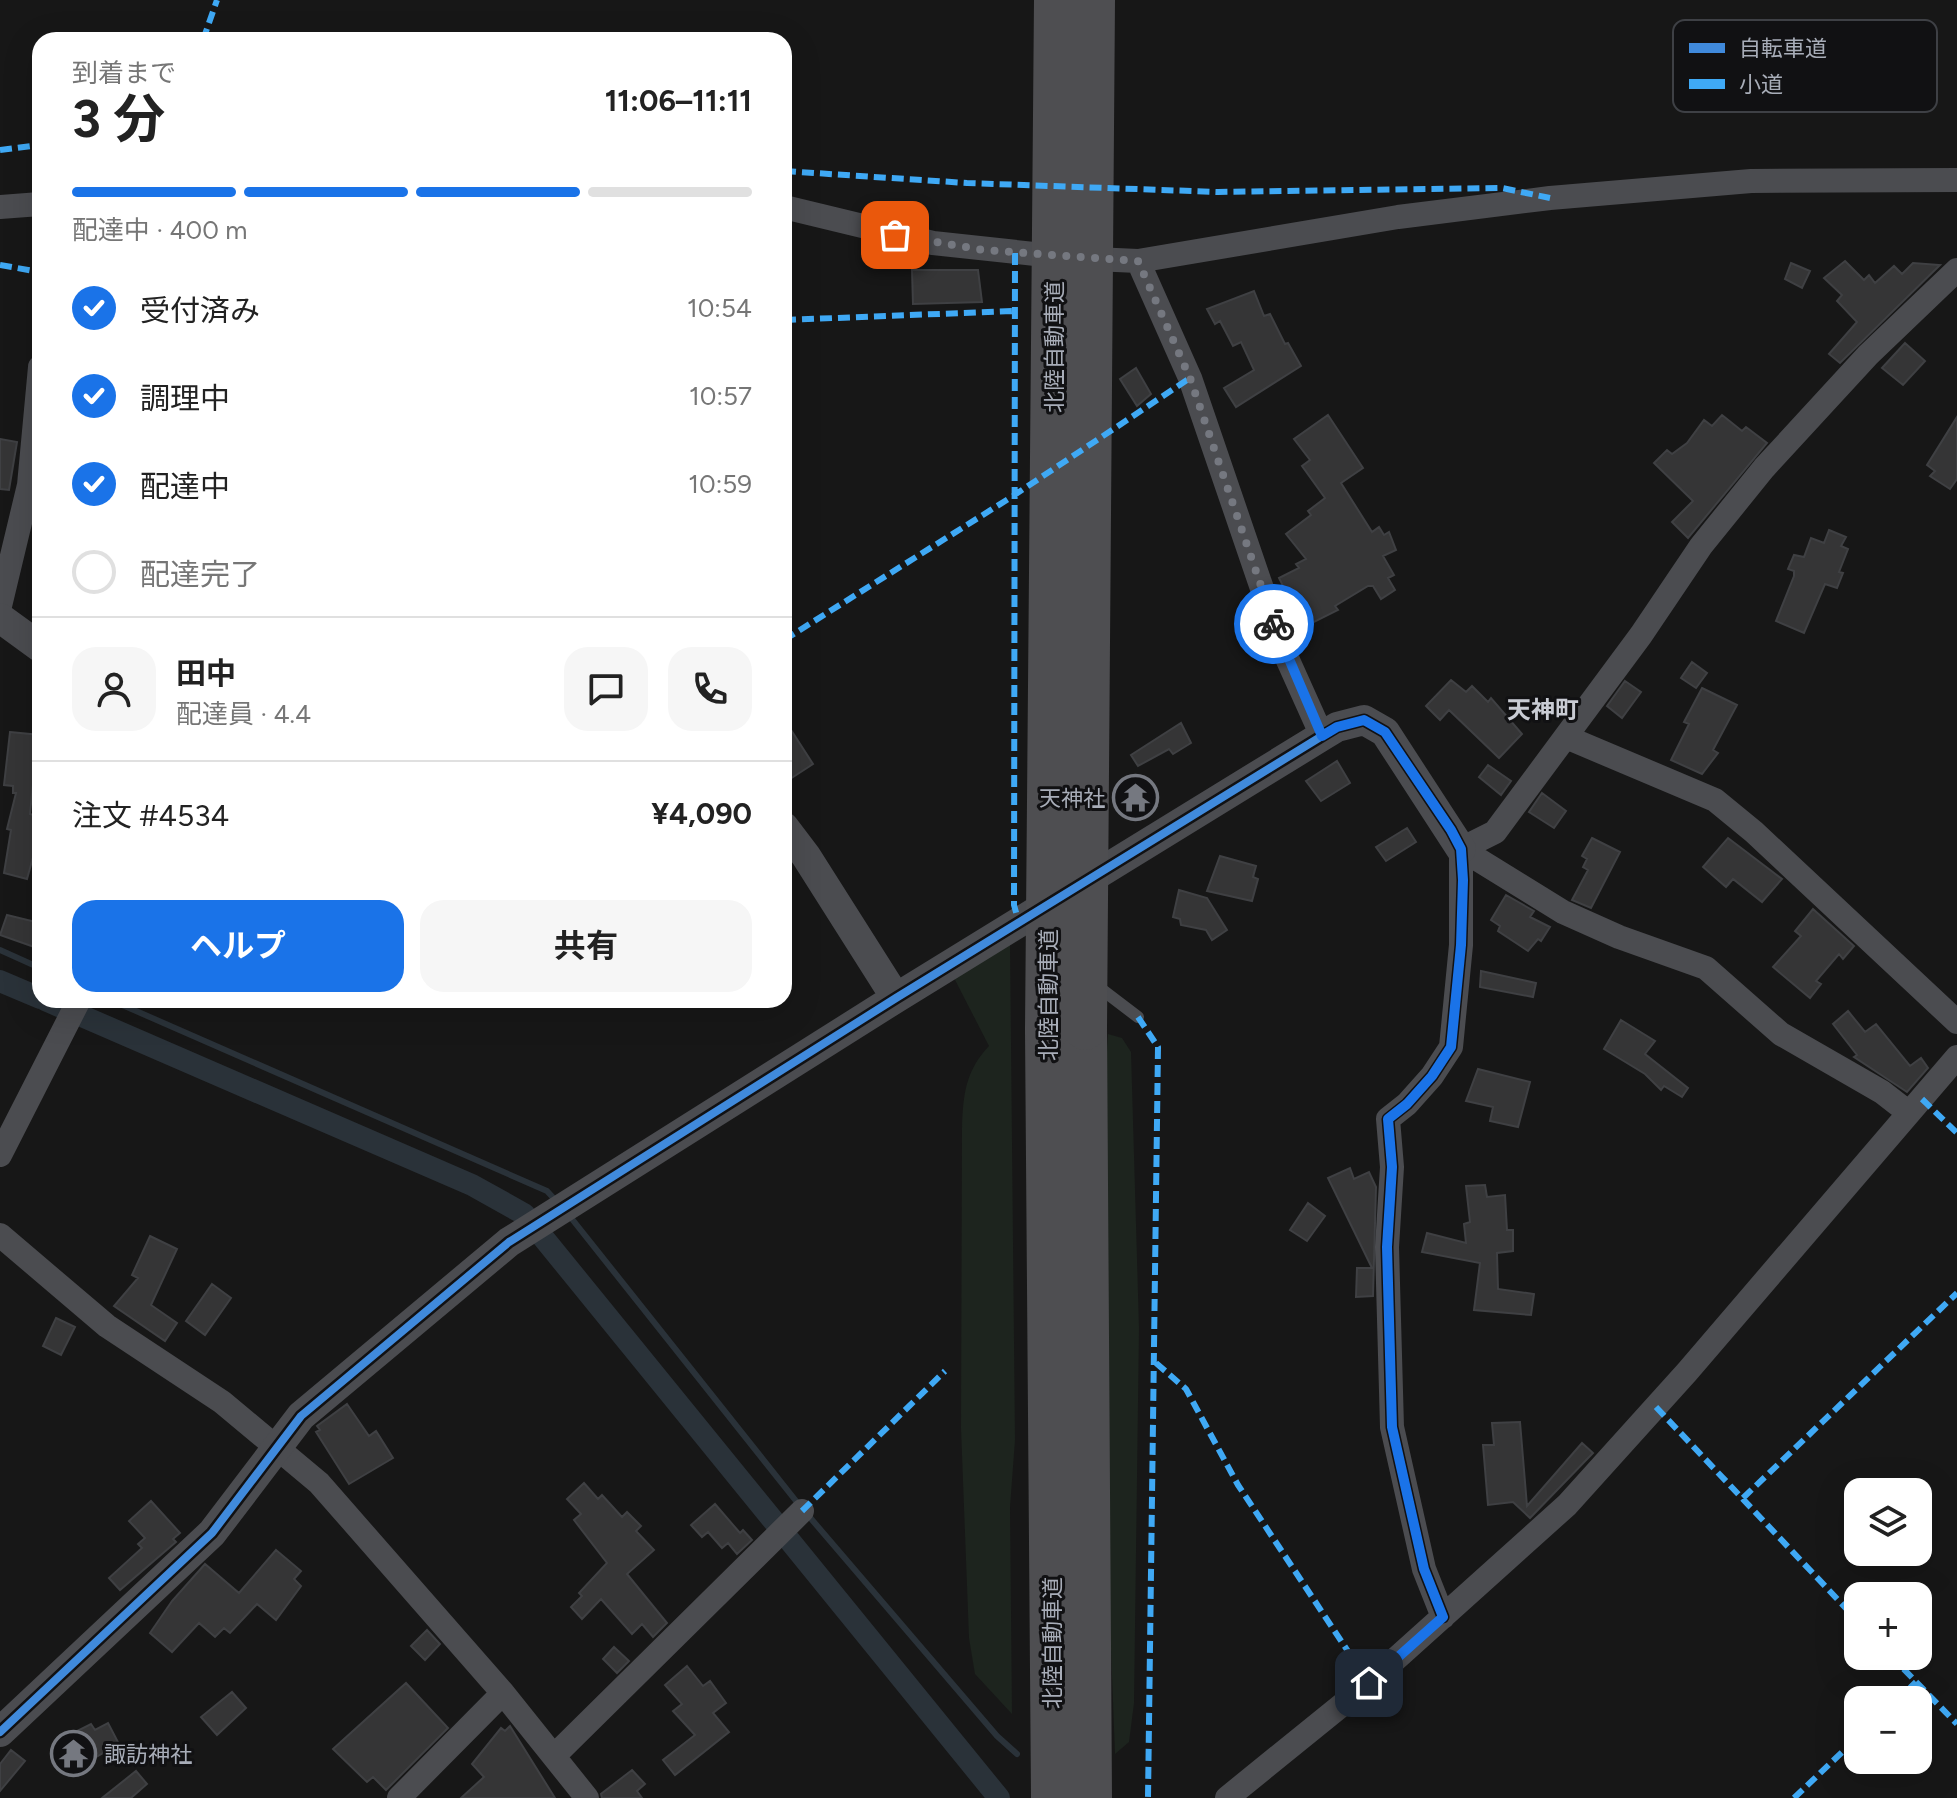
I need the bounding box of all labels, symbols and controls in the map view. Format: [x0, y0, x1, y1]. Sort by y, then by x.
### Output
legend [1673, 20, 1937, 112]
text: 自転車道 [1739, 35, 1827, 62]
text: 到着まで [72, 57, 176, 89]
text: 小道 [1739, 71, 1783, 98]
text: 11:06–11:11 [605, 82, 752, 119]
text: 3 分 [72, 88, 165, 150]
pin [861, 201, 929, 269]
icon: bag [873, 213, 917, 257]
text: 配達中 · 400 m [72, 214, 247, 246]
street label: 北陸自動車道 [1041, 281, 1068, 413]
icon: check [72, 286, 116, 330]
text: 受付済み [140, 292, 260, 329]
text: 10:54 [687, 292, 752, 324]
icon: check [72, 374, 116, 418]
text: 調理中 [140, 380, 230, 417]
text: 10:57 [689, 380, 752, 412]
icon: check [72, 462, 116, 506]
text: 配達中 [140, 468, 230, 505]
text: 10:59 [688, 468, 752, 500]
text: 配達完了 [140, 556, 260, 593]
courier [1234, 584, 1314, 664]
icon: bike [1252, 602, 1296, 646]
button: person [72, 647, 156, 731]
button: chat [564, 647, 648, 731]
button: phone [668, 647, 752, 731]
text: 田中 [176, 655, 236, 692]
district label: 天神町 [1507, 695, 1579, 724]
text: 配達員 · 4.4 [176, 698, 311, 730]
temple icon: 天神社 [1112, 774, 1160, 822]
place label: 天神社 [1039, 785, 1105, 812]
text: ¥4,090 [651, 795, 752, 832]
text: 注文 #4534 [72, 797, 229, 834]
button: ヘルプ [72, 900, 404, 992]
button: 共有 [420, 900, 752, 992]
street label: 北陸自動車道 [1035, 929, 1062, 1061]
map controls [1844, 1478, 1932, 1774]
button: layers [1844, 1478, 1932, 1566]
street label: 北陸自動車道 [1039, 1577, 1066, 1709]
button: + [1844, 1582, 1932, 1670]
pin [1335, 1649, 1403, 1717]
icon: home [1347, 1661, 1391, 1705]
button: − [1844, 1686, 1932, 1774]
temple icon: 諏訪神社 [49, 1730, 97, 1778]
place label: 諏訪神社 [104, 1741, 192, 1768]

